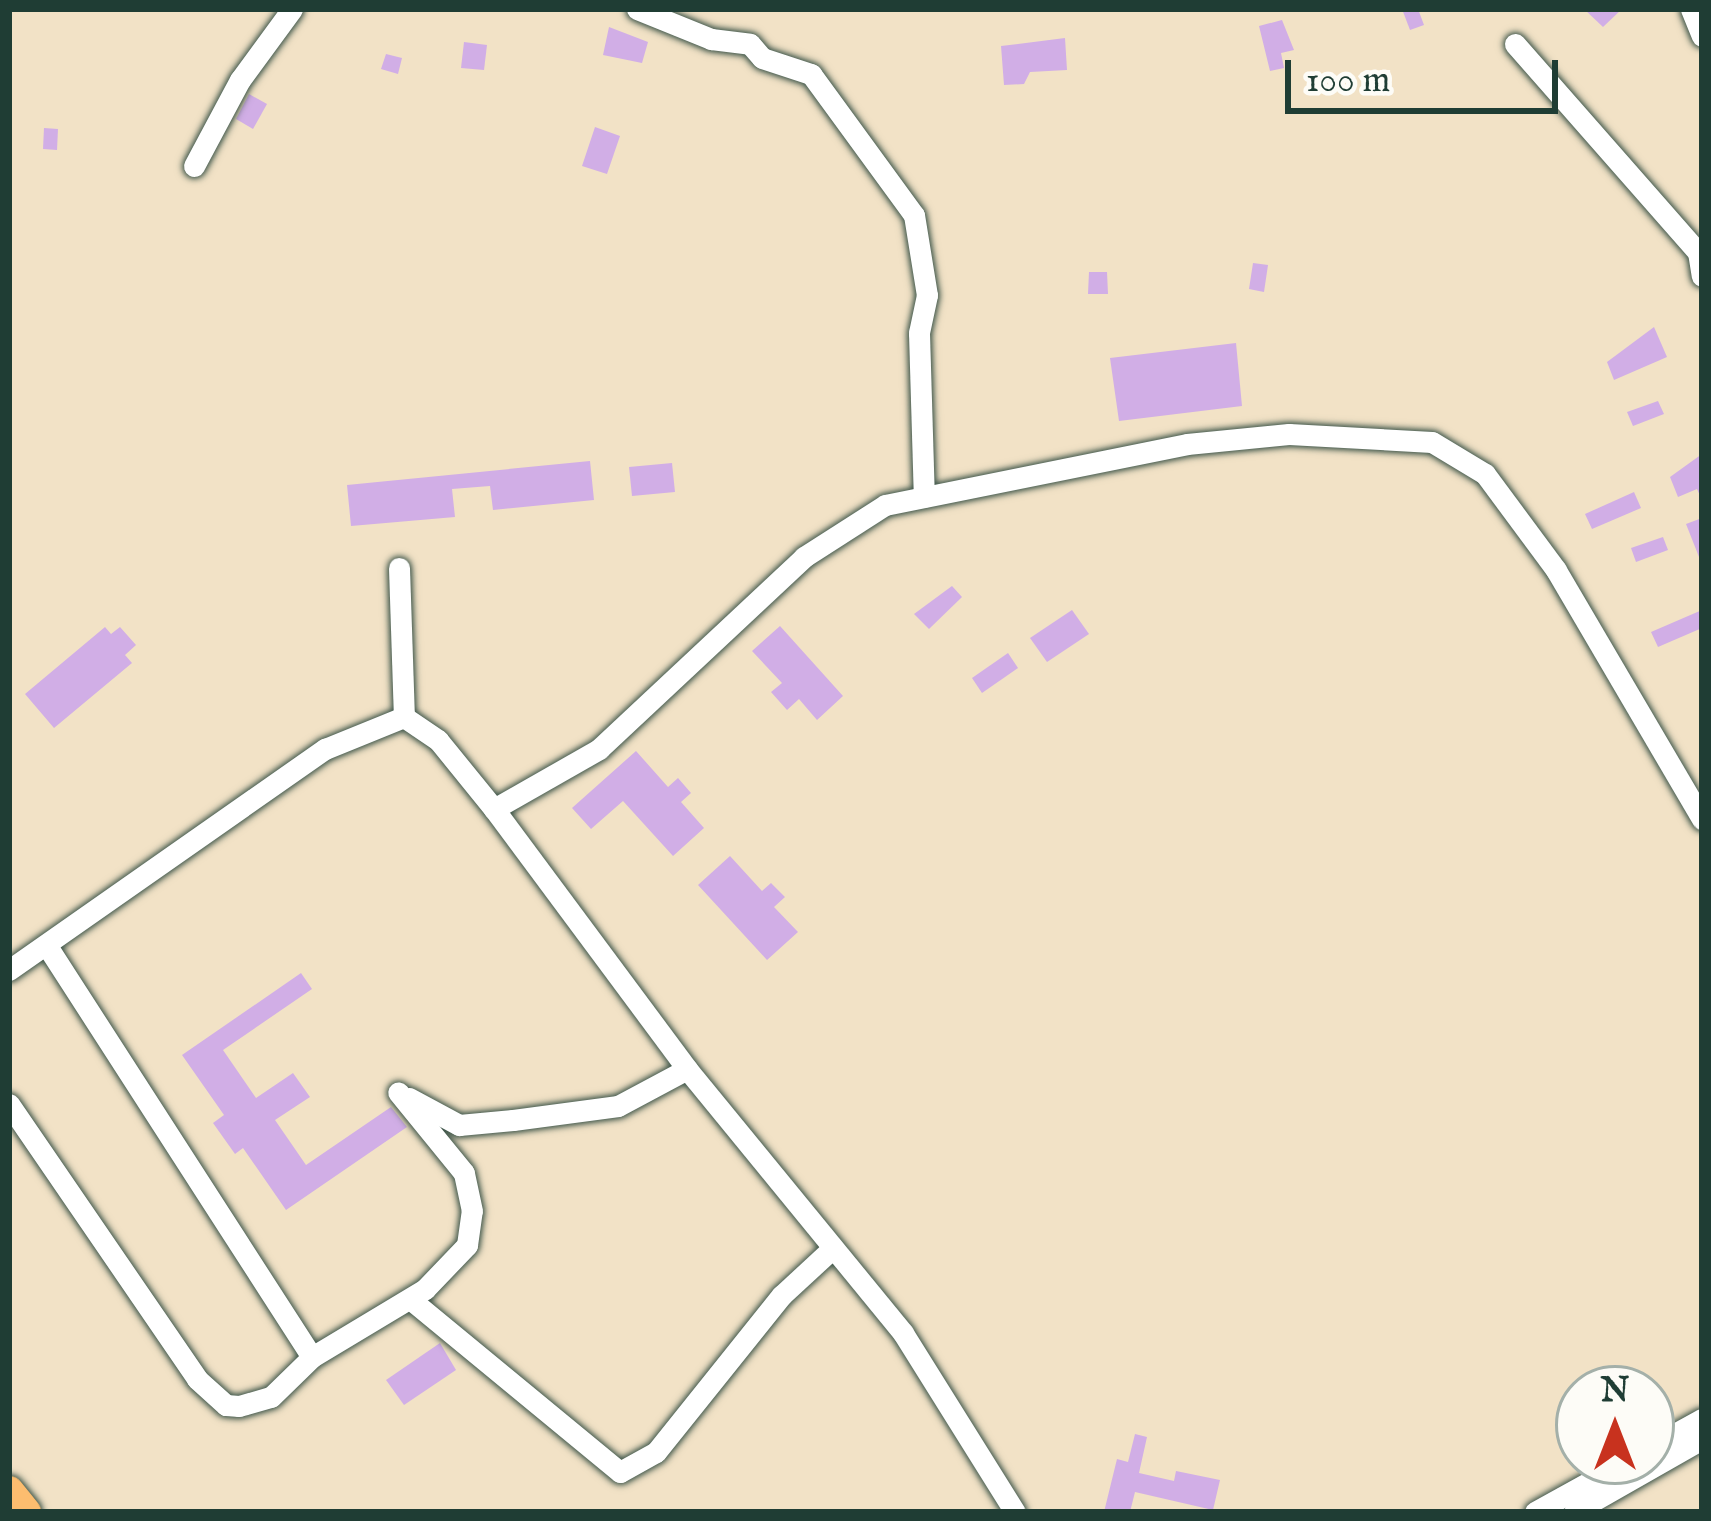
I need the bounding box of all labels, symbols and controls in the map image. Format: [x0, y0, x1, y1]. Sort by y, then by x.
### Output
scale bar [1291, 36, 1564, 110]
text: 100 m [1306, 58, 1390, 104]
north arrow [1555, 1365, 1675, 1485]
text: N [1601, 1371, 1629, 1413]

